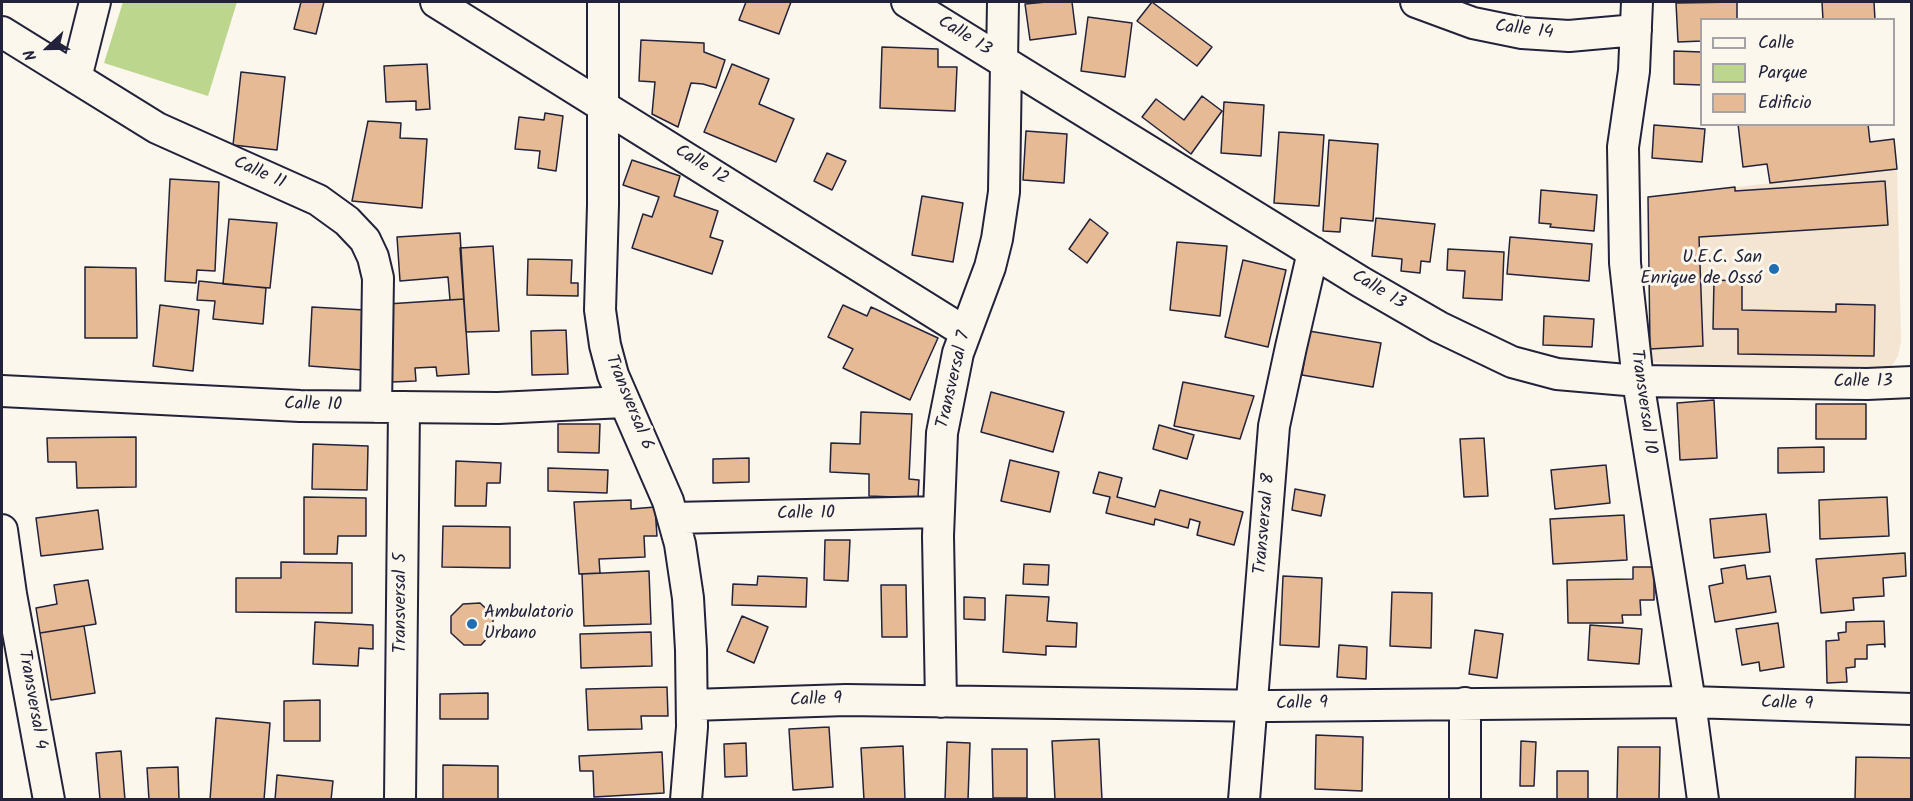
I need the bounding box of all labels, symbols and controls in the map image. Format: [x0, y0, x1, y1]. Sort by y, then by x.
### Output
street label: Calle 13 [933, 12, 995, 62]
street label: Calle 14 [1493, 17, 1555, 45]
north arrow [18, 18, 78, 78]
legend [1700, 18, 1895, 126]
text: Calle [1758, 29, 1794, 58]
text: N [17, 46, 44, 64]
text: Parque [1758, 59, 1807, 88]
text: Edificio [1758, 89, 1812, 118]
street label: Calle 12 [670, 141, 732, 191]
street label: Calle 11 [230, 153, 288, 195]
place label: U.E.C. San Enrique de Ossó [1640, 248, 1762, 290]
marker: U.E.C. San Enrique de Ossó [1767, 262, 1781, 276]
street label: Calle 13 [1347, 266, 1409, 316]
street label: Transversal 7 [933, 329, 977, 431]
street label: Transversal 10 [1624, 348, 1660, 456]
street label: Transversal 6 [599, 352, 657, 454]
street label: Calle 13 [1833, 372, 1893, 394]
street label: Calle 10 [284, 395, 342, 417]
street label: Transversal 8 [1251, 472, 1281, 576]
street label: Calle 10 [777, 504, 835, 526]
street label: Transversal 5 [391, 553, 413, 653]
place label: Ambulatorio Urbano [484, 603, 574, 646]
marker: Ambulatorio Urbano [465, 617, 479, 631]
street label: Transversal 4 [12, 649, 50, 751]
street label: Calle 9 [790, 689, 842, 713]
street label: Calle 9 [1761, 693, 1813, 717]
street label: Calle 9 [1276, 694, 1328, 716]

